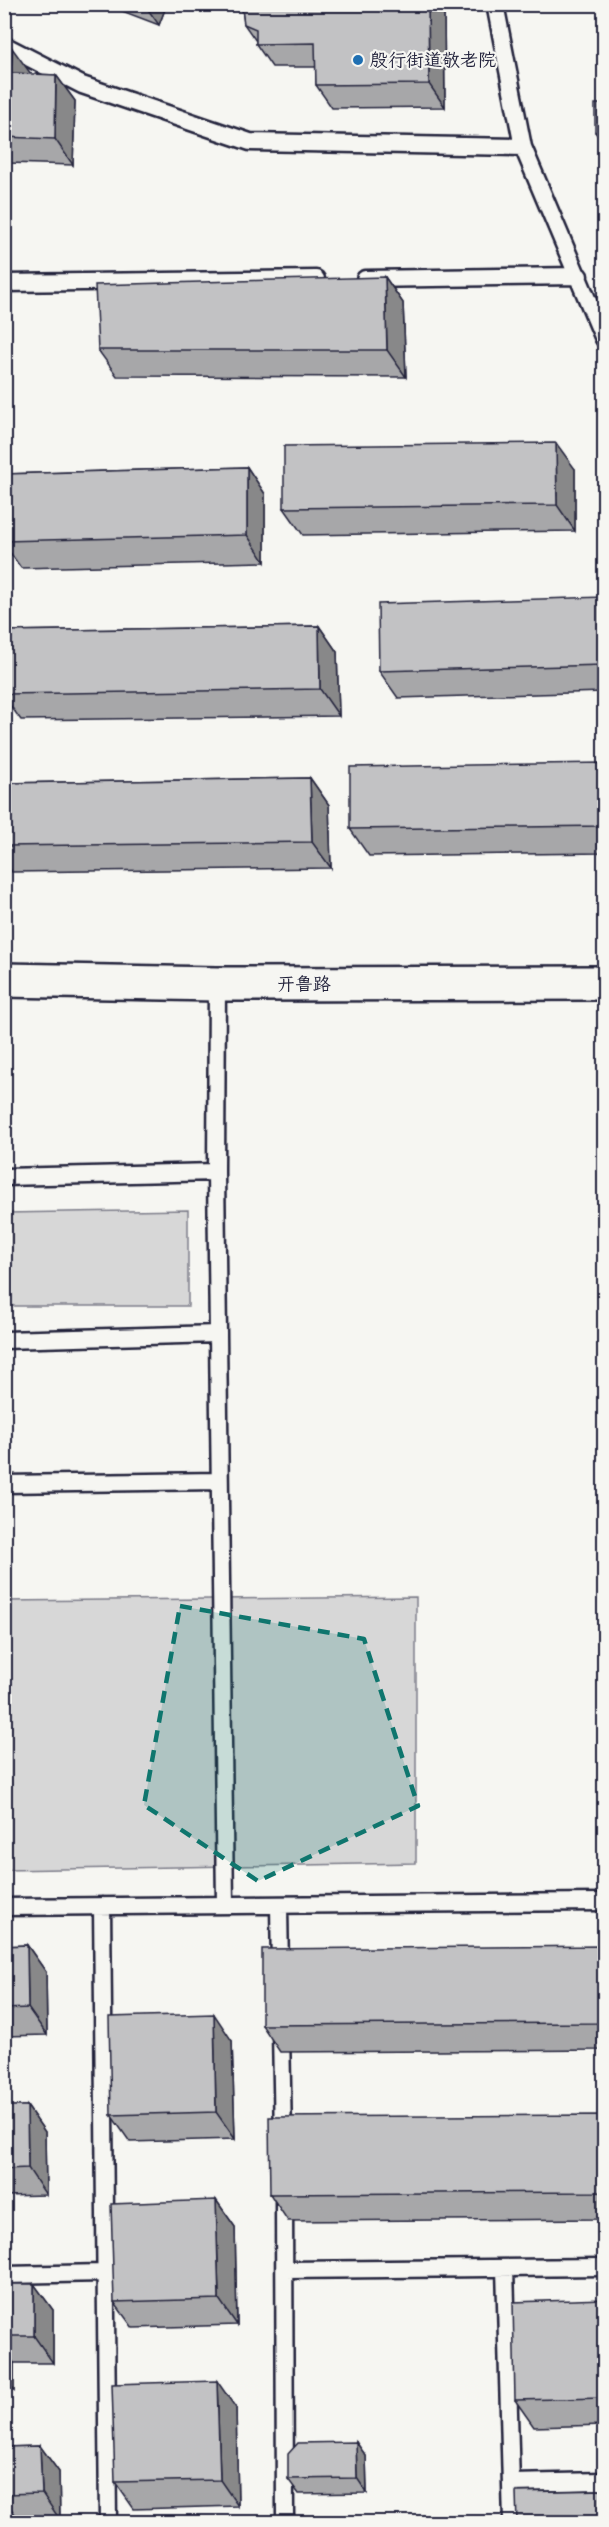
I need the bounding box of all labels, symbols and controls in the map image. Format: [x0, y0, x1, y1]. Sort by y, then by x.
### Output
place label: 殷行街道敬老院 [370, 48, 496, 71]
marker: 殷行街道敬老院 [351, 53, 365, 67]
street label: 开鲁路 [277, 972, 331, 995]

